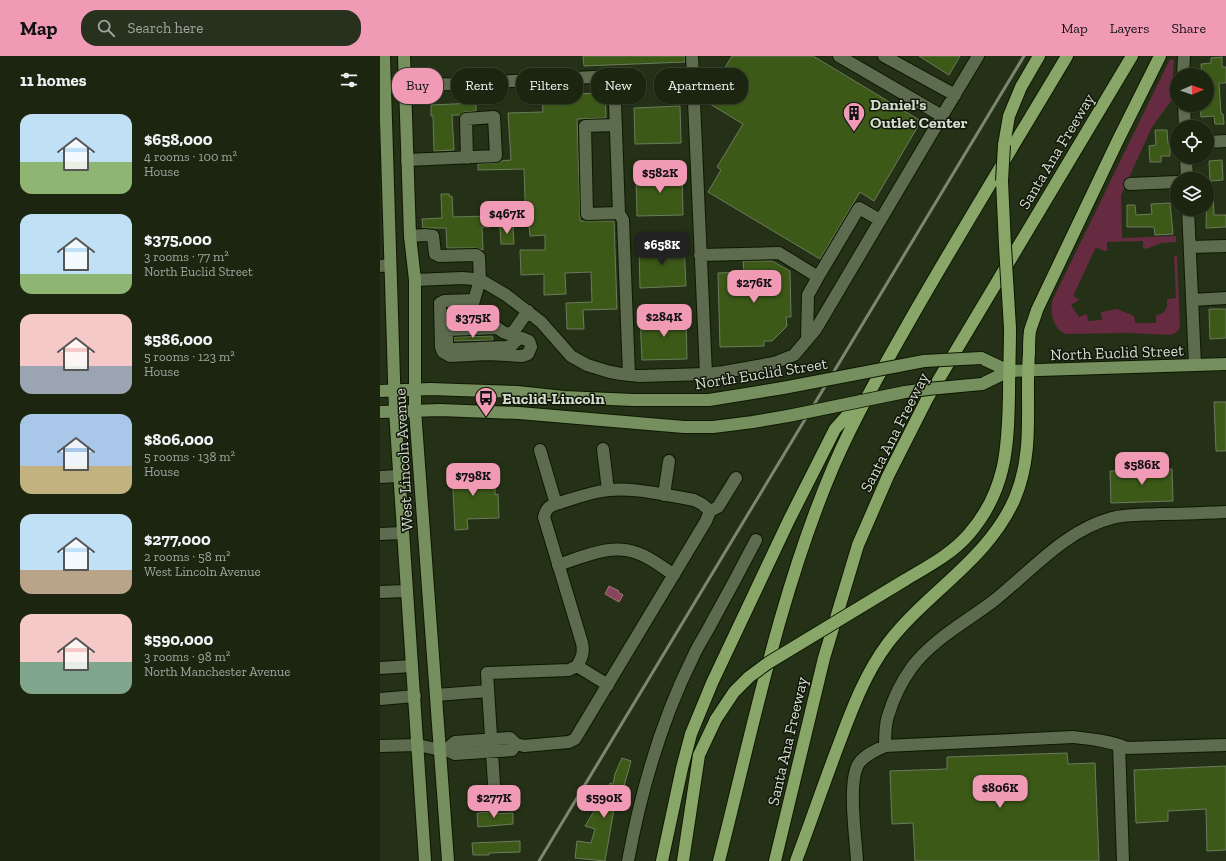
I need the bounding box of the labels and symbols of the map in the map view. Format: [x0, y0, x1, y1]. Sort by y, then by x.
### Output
north arrow [1170, 68, 1214, 112]
street label: Santa Ana Freeway [1014, 89, 1099, 213]
place label: Daniel's Outlet Center [870, 95, 967, 132]
building icon: Daniel's Outlet Center [841, 100, 867, 133]
pin: $582K [632, 160, 688, 194]
pin: $467K [479, 201, 535, 235]
pin: $658K [634, 232, 690, 266]
pin: $276K [726, 270, 782, 304]
pin: $284K [636, 304, 692, 338]
pin: $375K [445, 305, 501, 339]
street label: North Euclid Street [1050, 341, 1184, 364]
street label: North Euclid Street [693, 354, 829, 393]
street label: Santa Ana Freeway [856, 369, 933, 495]
bus stop icon: Euclid-Lincoln [473, 385, 499, 418]
street label: West Lincoln Avenue [390, 388, 417, 532]
place label: Euclid-Lincoln [502, 389, 605, 408]
pin: $586K [1114, 452, 1170, 486]
pin: $798K [445, 463, 501, 497]
street label: Santa Ana Freeway [763, 674, 812, 807]
pin: $806K [972, 775, 1028, 809]
pin: $277K [466, 785, 522, 819]
pin: $590K [576, 785, 632, 819]

